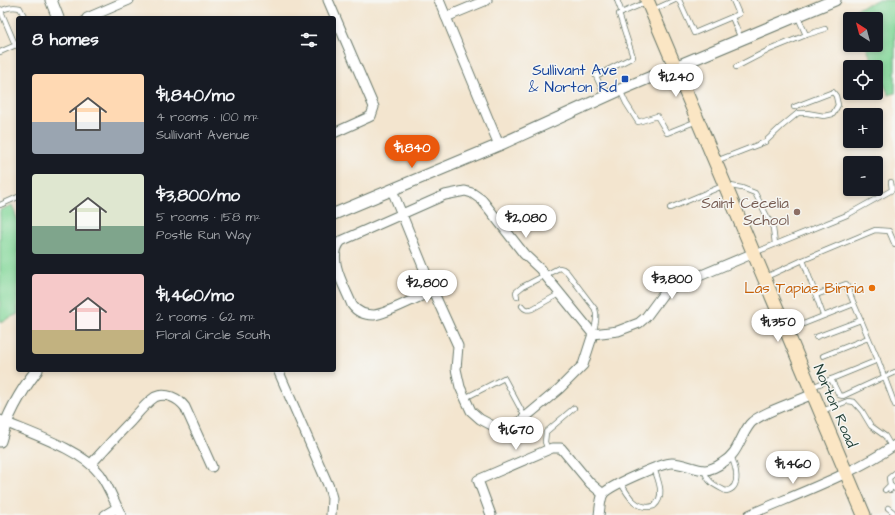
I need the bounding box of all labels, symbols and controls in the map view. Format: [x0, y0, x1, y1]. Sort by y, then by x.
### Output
north arrow [843, 12, 883, 52]
map controls [843, 12, 883, 196]
text: 8 homes [32, 28, 99, 52]
icon: filters [298, 29, 320, 51]
place label: Sullivant Ave & Norton Rd [528, 60, 617, 98]
button: locate [843, 60, 883, 100]
pin: $1,240 [643, 64, 709, 98]
text: $1,240 [658, 68, 694, 86]
marker: Sullivant Ave & Norton Rd [620, 74, 630, 84]
text: $1,840/mo [156, 84, 235, 108]
icon: home [64, 90, 112, 138]
text: 4 rooms · 100 m² [156, 108, 259, 126]
button: + [843, 108, 883, 148]
text: Sullivant Avenue [156, 126, 250, 144]
pin: $1,840 [379, 135, 445, 169]
text: $1,840 [394, 139, 430, 157]
button: − [843, 156, 883, 196]
text: $3,800/mo [156, 184, 240, 208]
icon: home [64, 190, 112, 238]
place label: Saint Cecelia School [701, 193, 789, 231]
pin: $2,080 [493, 205, 559, 239]
marker: Saint Cecelia School [792, 207, 802, 217]
text: 5 rooms · 158 m² [156, 208, 261, 226]
text: $2,080 [505, 209, 547, 227]
text: Postle Run Way [156, 226, 251, 244]
pin: $3,800 [639, 266, 705, 300]
pin: $2,800 [394, 270, 460, 304]
text: $3,800 [652, 270, 693, 288]
text: $2,800 [406, 274, 448, 292]
place label: Las Tapias Birria [744, 278, 864, 299]
marker: Las Tapias Birria [867, 283, 877, 293]
text: $1,460/mo [156, 284, 234, 308]
icon: home [64, 290, 112, 338]
text: 2 rooms · 62 m² [156, 308, 255, 326]
pin: $1,350 [745, 309, 811, 343]
text: $1,350 [760, 313, 796, 331]
text: Floral Circle South [156, 326, 270, 344]
street label: Norton Road [808, 361, 862, 451]
pin: $1,670 [483, 417, 549, 451]
text: $1,670 [498, 421, 534, 439]
pin: $1,460 [760, 451, 826, 485]
text: $1,460 [775, 455, 811, 473]

